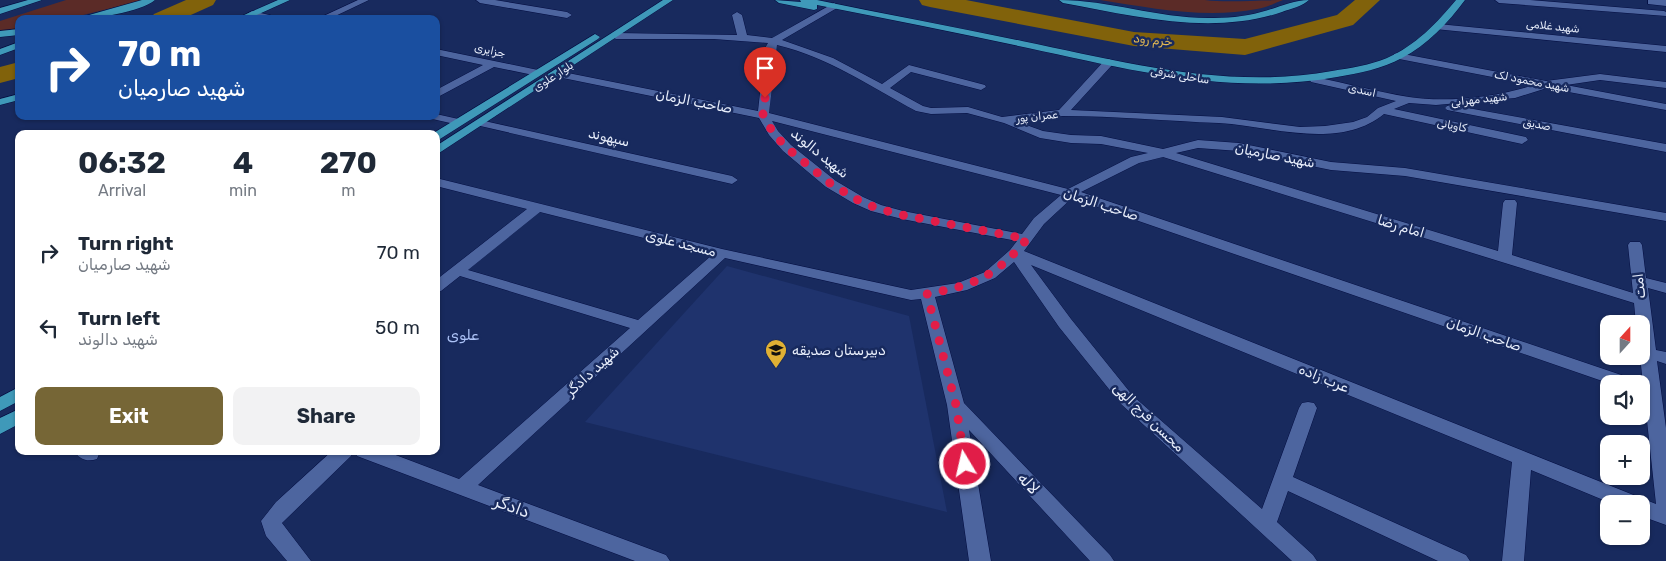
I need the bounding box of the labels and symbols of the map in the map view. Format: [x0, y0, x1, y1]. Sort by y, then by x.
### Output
street label: شهید غلامی [1526, 17, 1580, 36]
water label: خرم رود [1132, 31, 1173, 51]
street label: جزایری [473, 41, 507, 60]
pin [744, 47, 786, 98]
street label: بلوار علوی [531, 59, 576, 95]
street label: ساحلی شرقی [1149, 64, 1210, 87]
street label: شهید محمود لک [1493, 68, 1571, 96]
street label: اسدی [1347, 81, 1377, 100]
street label: صاحب الزمان [654, 86, 734, 117]
street label: شهید مهرابی [1450, 90, 1508, 109]
street label: عمران پور [1014, 108, 1059, 126]
street label: صدیق [1522, 115, 1552, 135]
street label: کاویانی [1436, 116, 1468, 136]
street label: سپهوند [586, 124, 631, 151]
street label: شهید دالوند [787, 125, 852, 182]
street label: شهید صارمیان [1233, 139, 1316, 172]
street label: صاحب الزمان [1061, 184, 1141, 225]
street label: امام رضا [1375, 211, 1426, 243]
street label: مسجد علوی [644, 226, 718, 261]
street label: امت [1630, 272, 1649, 299]
street label: صاحب الزمان [1444, 314, 1523, 355]
north arrow [1600, 315, 1650, 365]
district label: علوی [447, 326, 479, 344]
school or university icon: دبیرستان صدیقه [764, 338, 788, 369]
place label: دبیرستان صدیقه [792, 342, 886, 359]
street label: شهید دادگر [561, 343, 623, 401]
street label: عرب زاده [1296, 361, 1352, 396]
street label: محسن فرج الهی [1108, 379, 1188, 457]
position arrow [938, 437, 990, 489]
street label: لاله [1014, 468, 1043, 498]
street label: دادگر [490, 491, 532, 523]

